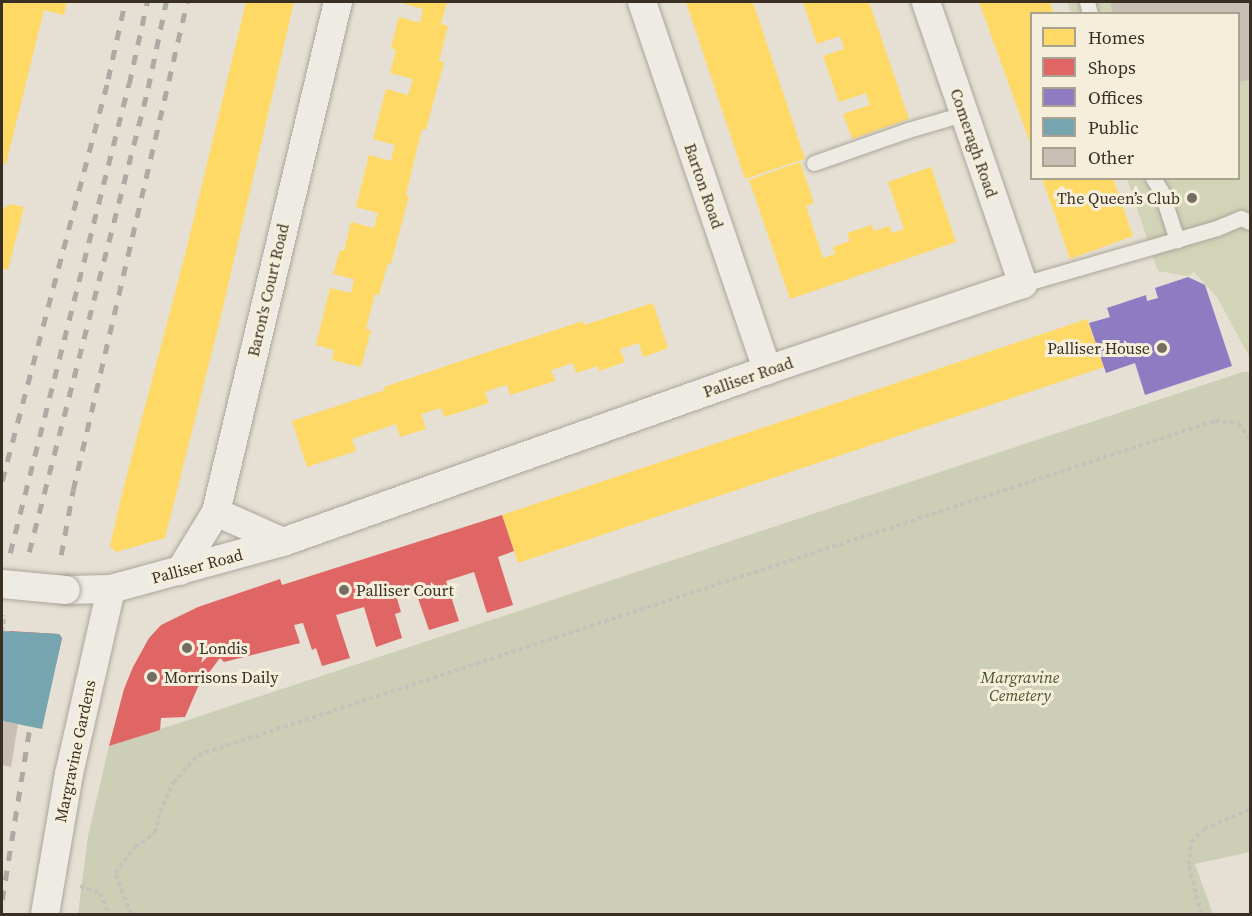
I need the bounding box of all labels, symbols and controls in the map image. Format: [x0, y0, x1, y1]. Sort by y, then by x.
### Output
legend [1030, 12, 1240, 180]
text: Homes [1088, 25, 1145, 50]
text: Shops [1088, 55, 1136, 80]
text: Offices [1088, 85, 1143, 110]
street label: Comeragh Road [946, 86, 1002, 200]
text: Public [1088, 115, 1139, 140]
street label: Barton Road [680, 141, 728, 231]
text: Other [1088, 145, 1134, 170]
place label: The Queen’s Club [1057, 188, 1180, 208]
marker: The Queen’s Club [1185, 191, 1199, 205]
street label: Baron's Court Road [243, 222, 293, 358]
place label: Palliser House [1047, 338, 1150, 358]
marker: Palliser House [1155, 341, 1169, 355]
street label: Palliser Road [701, 353, 795, 401]
street label: Palliser Road [149, 545, 245, 587]
place label: Palliser Court [356, 580, 454, 600]
marker: Palliser Court [337, 583, 351, 597]
place label: Londis [199, 638, 248, 658]
marker: Londis [180, 641, 194, 655]
place label: Morrisons Daily [164, 667, 278, 687]
park label: Margravine Cemetery [981, 667, 1059, 705]
marker: Morrisons Daily [145, 670, 159, 684]
street label: Margravine Gardens [50, 678, 100, 824]

